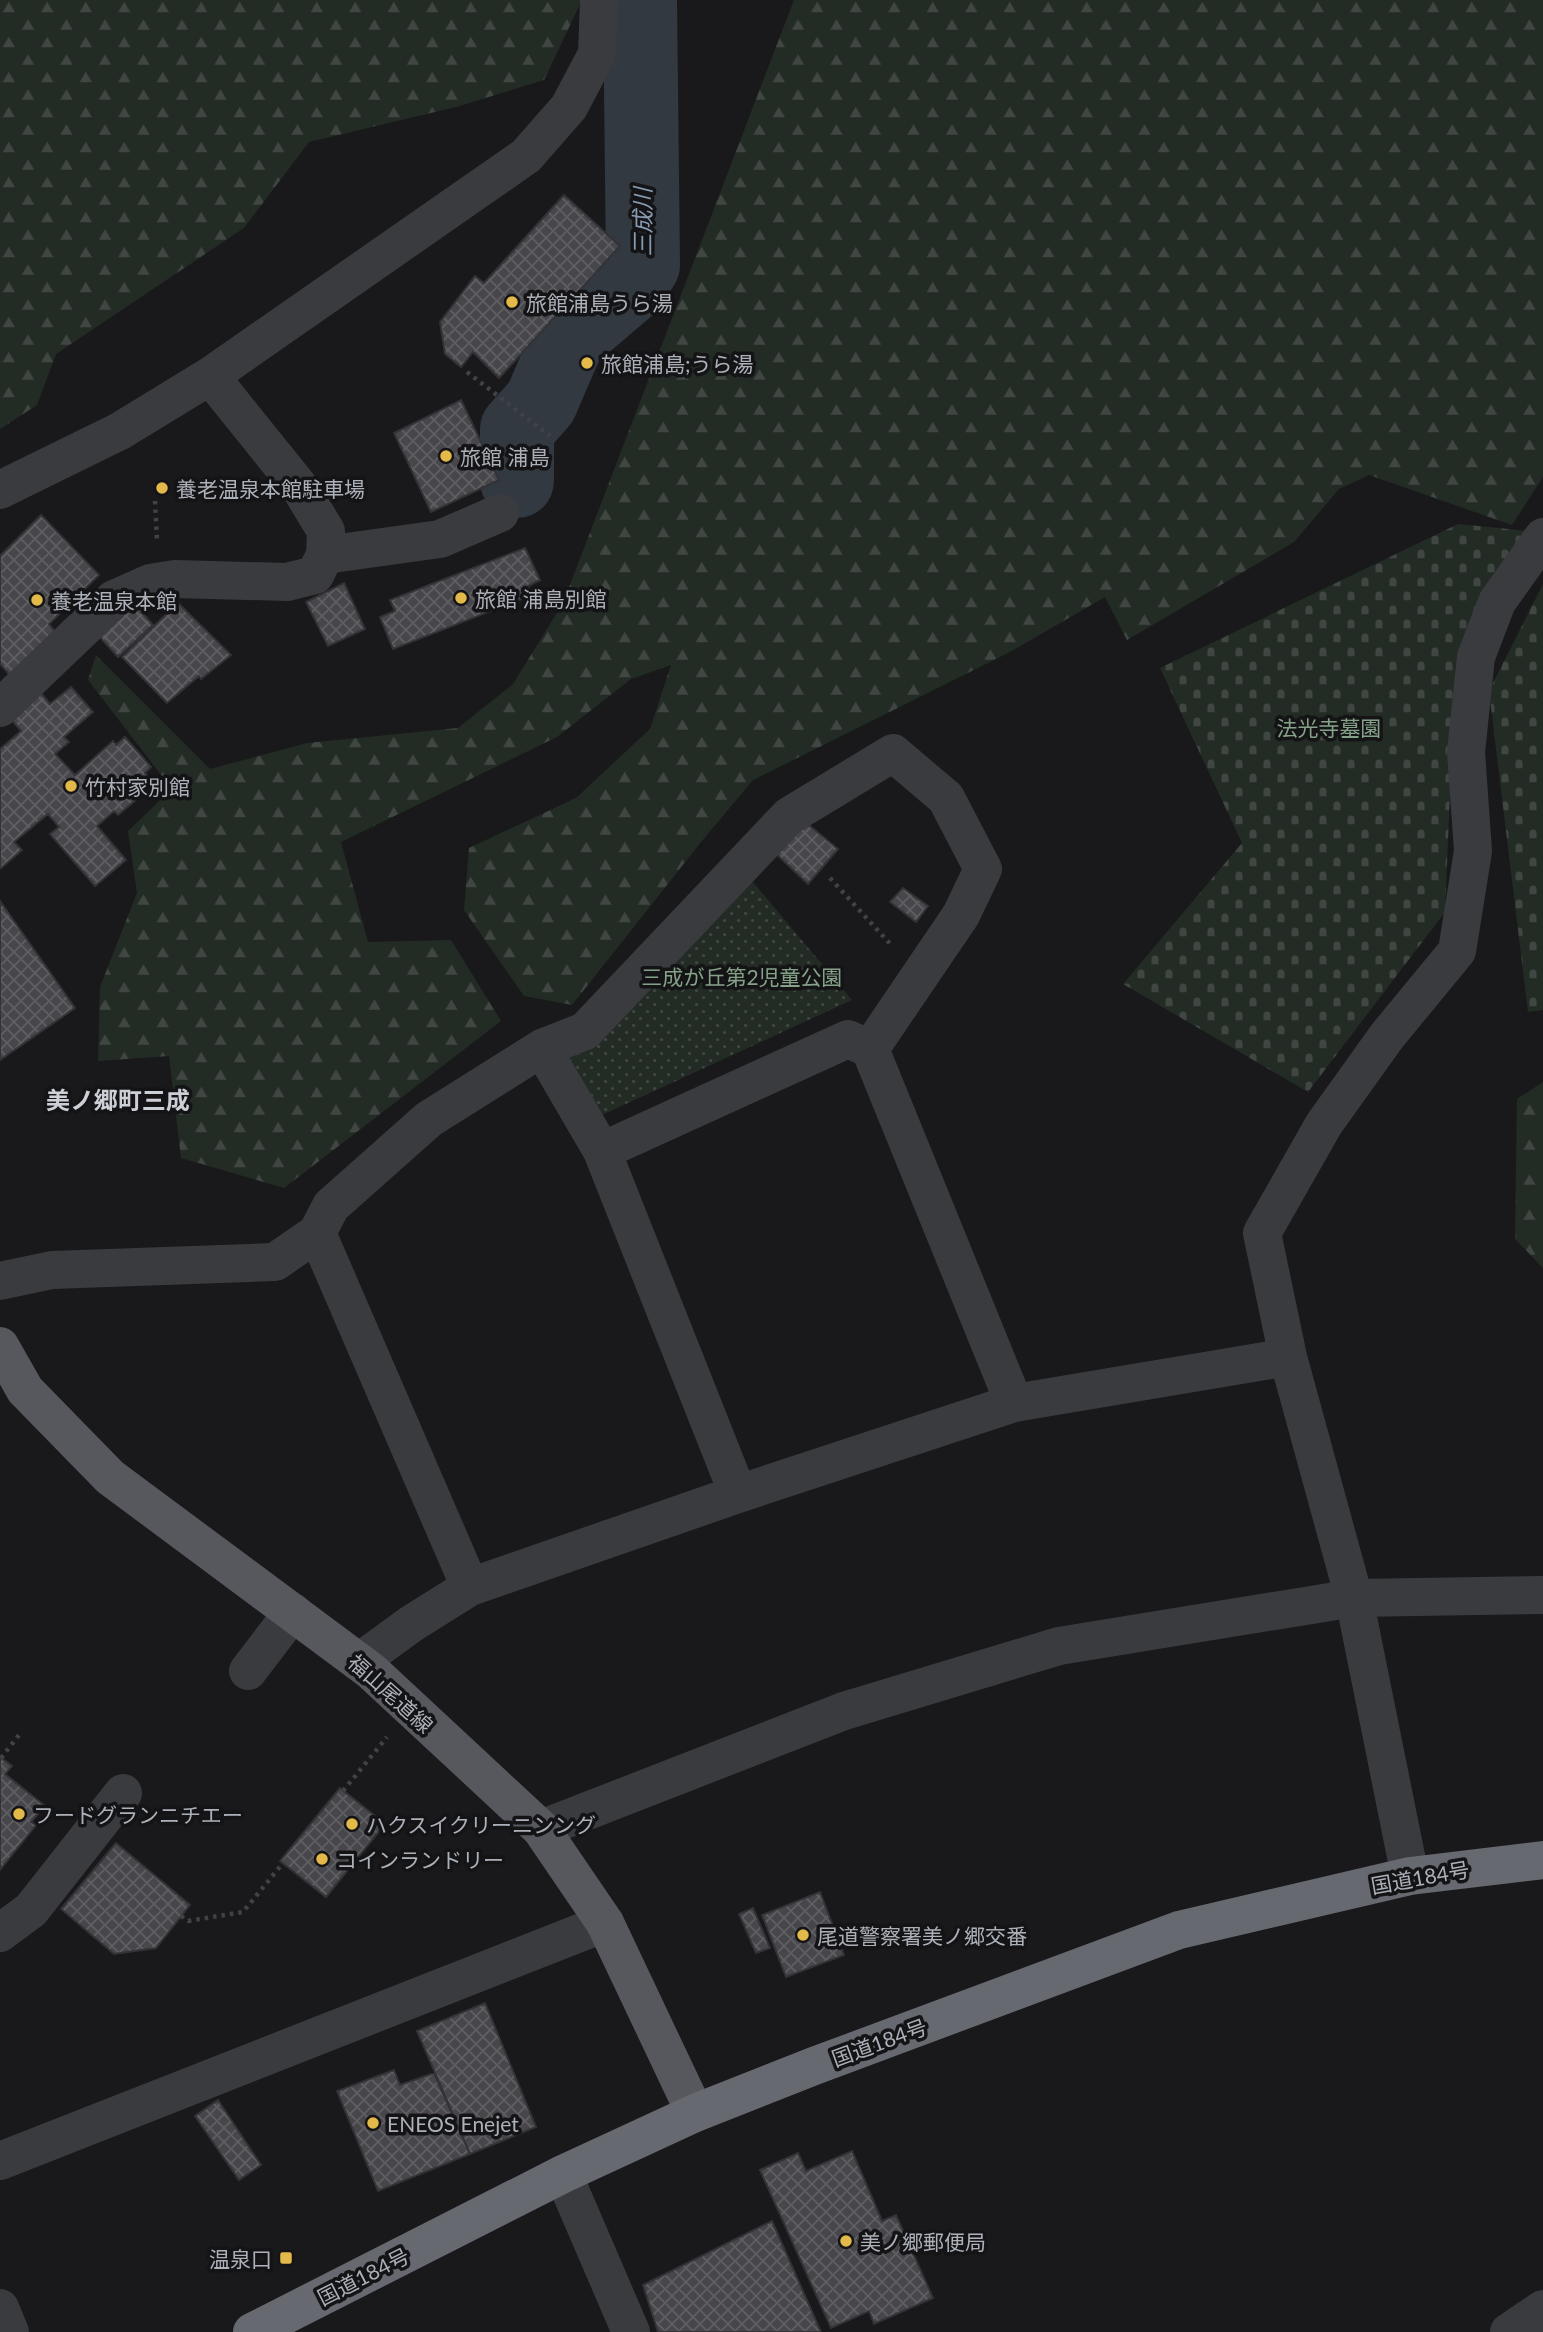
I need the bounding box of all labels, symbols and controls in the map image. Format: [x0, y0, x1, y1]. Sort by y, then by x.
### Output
water label: 三成川 [628, 185, 656, 257]
place label: 旅館浦島うら湯 [526, 290, 673, 315]
marker: 旅館浦島うら湯 [504, 294, 520, 310]
place label: 旅館浦島;うら湯 [601, 351, 754, 376]
marker: 旅館浦島;うら湯 [579, 355, 595, 371]
place label: 旅館 浦島 [460, 444, 549, 469]
marker: 旅館 浦島 [438, 448, 454, 464]
place label: 養老温泉本館駐車場 [176, 476, 365, 501]
marker: 養老温泉本館駐車場 [154, 480, 170, 496]
place label: 旅館 浦島別館 [475, 586, 606, 611]
place label: 養老温泉本館 [51, 588, 177, 613]
marker: 旅館 浦島別館 [453, 590, 469, 606]
marker: 養老温泉本館 [29, 592, 45, 608]
park label: 法光寺墓園 [1277, 715, 1382, 740]
place label: 竹村家別館 [85, 774, 190, 799]
marker: 竹村家別館 [63, 778, 79, 794]
park label: 三成が丘第2児童公園 [641, 964, 843, 989]
district label: 美ノ郷町三成 [46, 1085, 190, 1114]
street label: 福山尾道線 [344, 1649, 438, 1737]
place label: フードグランニチエー [33, 1802, 243, 1827]
marker: フードグランニチエー [11, 1806, 27, 1822]
place label: ハクスイクリーニンング [366, 1812, 596, 1837]
marker: ハクスイクリーニンング [344, 1816, 360, 1832]
place label: コインランドリー [336, 1847, 504, 1872]
marker: コインランドリー [314, 1851, 330, 1867]
street label: 国道184号 [1369, 1856, 1471, 1898]
place label: 尾道警察署美ノ郷交番 [817, 1923, 1027, 1948]
marker: 尾道警察署美ノ郷交番 [795, 1927, 811, 1943]
street label: 国道184号 [828, 2013, 930, 2071]
place label: ENEOS Enejet [387, 2111, 519, 2136]
marker: ENEOS Enejet [365, 2115, 381, 2131]
place label: 美ノ郷郵便局 [860, 2229, 986, 2254]
marker: 美ノ郷郵便局 [838, 2233, 854, 2249]
street label: 国道184号 [313, 2242, 413, 2310]
place label: 温泉口 [209, 2246, 272, 2271]
marker: 温泉口 [278, 2250, 294, 2266]

